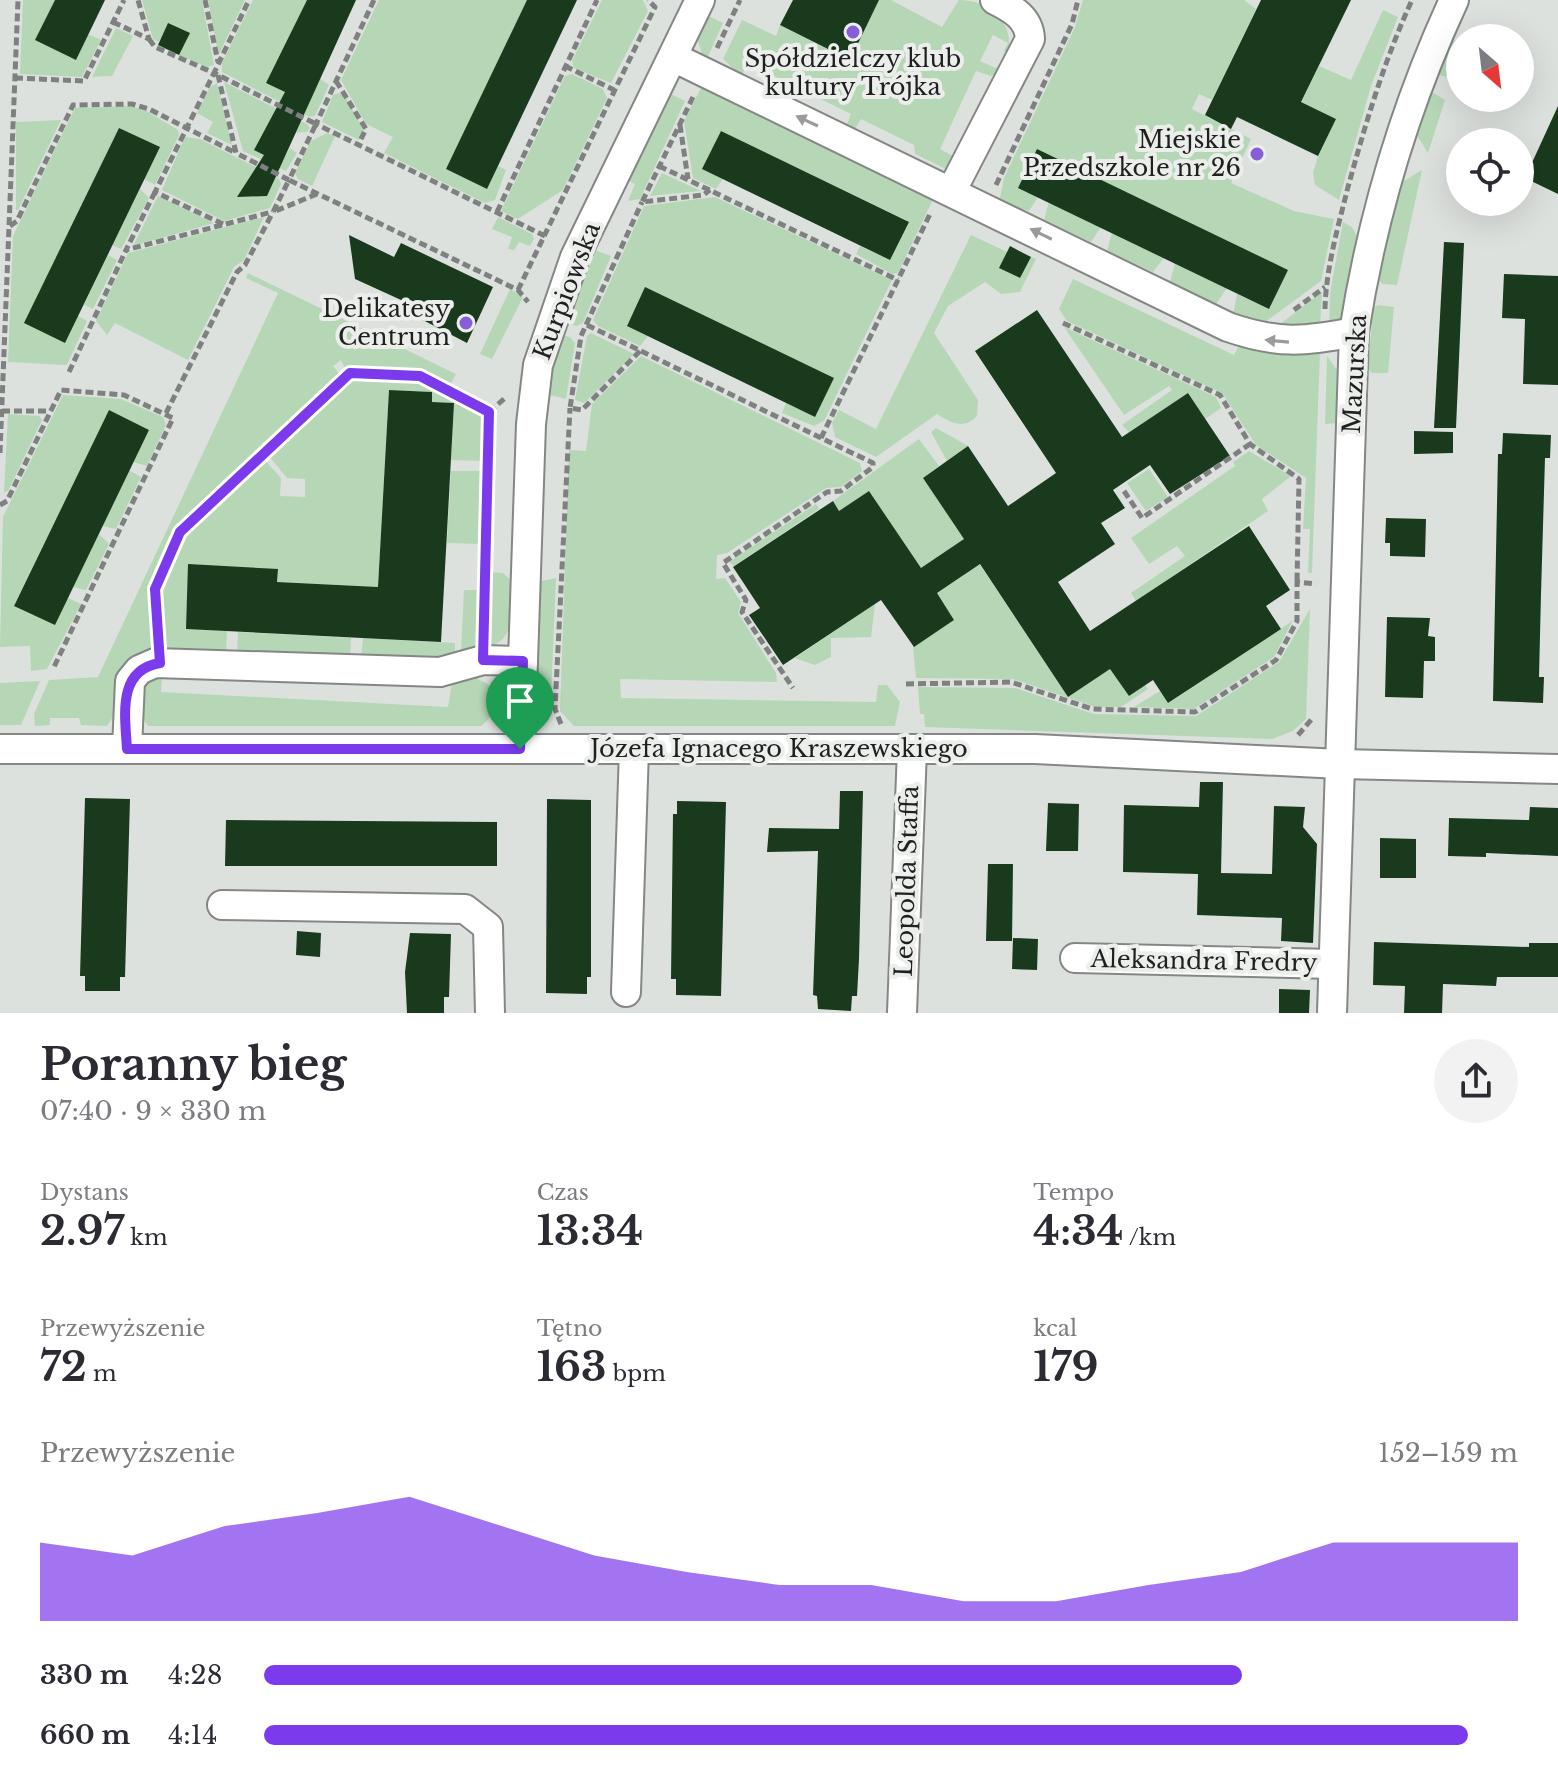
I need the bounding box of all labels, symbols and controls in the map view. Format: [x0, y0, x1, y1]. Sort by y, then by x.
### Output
marker: Spółdzielczy klub kultury Trójka [844, 23, 862, 41]
north arrow [1446, 24, 1534, 112]
map controls [1446, 24, 1534, 216]
place label: Spółdzielczy klub kultury Trójka [745, 44, 961, 101]
one-way arrow [795, 114, 819, 128]
place label: Miejskie Przedszkole nr 26 [1023, 125, 1241, 182]
button: locate [1446, 128, 1534, 216]
marker: Miejskie Przedszkole nr 26 [1248, 145, 1266, 163]
street label: Kurpiowska [527, 217, 606, 364]
one-way arrow [1030, 228, 1053, 241]
place label: Delikatesy Centrum [322, 294, 451, 351]
street label: Mazurska [1337, 313, 1372, 434]
marker: Delikatesy Centrum [457, 314, 475, 332]
one-way arrow [1264, 334, 1289, 347]
pin [486, 667, 554, 749]
icon: arrive [498, 679, 542, 723]
street label: Józefa Ignacego Kraszewskiego [587, 734, 968, 763]
street label: Leopolda Staffa [889, 784, 924, 977]
street label: Aleksandra Fredry [1089, 944, 1318, 977]
text: Poranny bieg [40, 1037, 346, 1092]
button: share [1434, 1039, 1518, 1123]
text: 07:40 · 9 × 330 m [40, 1095, 266, 1127]
text: Dystans [40, 1179, 129, 1206]
text: Czas [537, 1179, 589, 1206]
text: Tempo [1033, 1179, 1114, 1206]
text: 2.97 [40, 1206, 124, 1256]
text: 13:34 [537, 1206, 643, 1256]
text: 4:34 [1033, 1206, 1123, 1256]
text: km [124, 1224, 168, 1251]
text: /km [1123, 1224, 1176, 1251]
text: Przewyższenie [40, 1315, 205, 1342]
text: Tętno [537, 1315, 602, 1342]
text: kcal [1033, 1315, 1077, 1342]
text: 72 [40, 1342, 87, 1392]
text: 163 [537, 1342, 607, 1392]
text: 179 [1033, 1342, 1098, 1392]
text: m [87, 1360, 117, 1387]
text: bpm [607, 1360, 666, 1387]
text: Przewyższenie [40, 1437, 235, 1469]
text: 152–159 m [1378, 1437, 1518, 1469]
text: 330 m [40, 1659, 128, 1691]
text: 4:28 [168, 1659, 222, 1691]
text: 660 m [40, 1719, 130, 1751]
text: 4:14 [168, 1719, 217, 1751]

